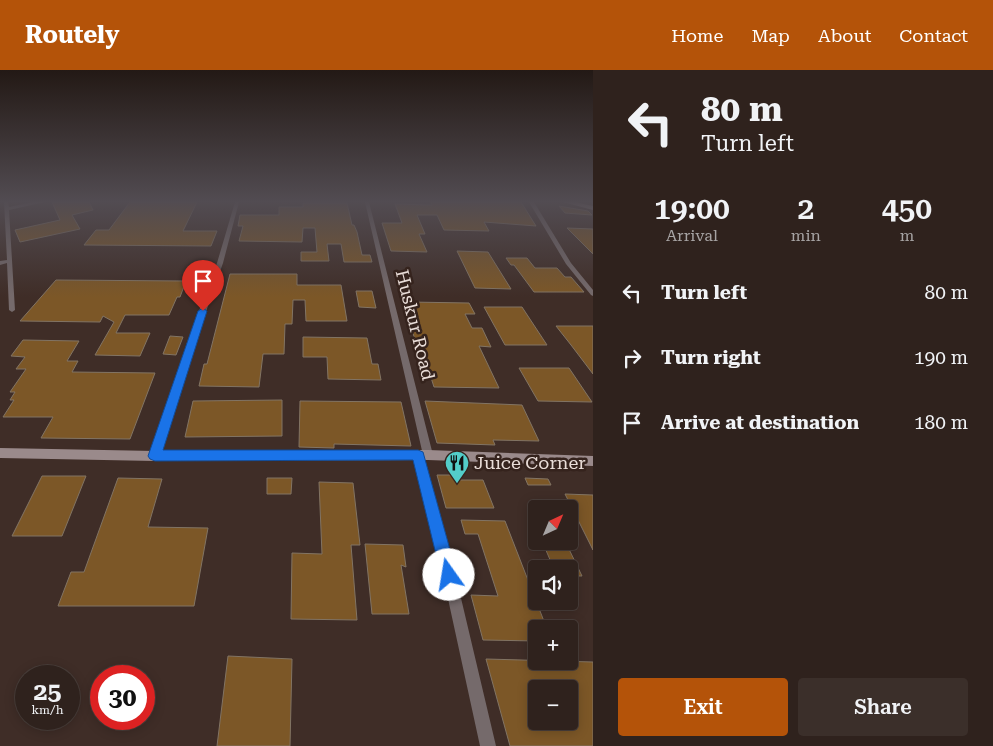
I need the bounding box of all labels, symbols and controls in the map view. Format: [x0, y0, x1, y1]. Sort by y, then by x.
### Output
text: Routely [25, 21, 120, 49]
text: Home [671, 25, 723, 46]
text: Map [751, 25, 790, 46]
text: About [818, 25, 871, 46]
text: Contact [899, 25, 968, 46]
text: 80 m [701, 89, 783, 130]
icon: left [618, 90, 683, 155]
text: Turn left [701, 131, 794, 156]
text: 19:00 [654, 191, 730, 226]
text: 2 [797, 191, 814, 226]
text: 450 [882, 191, 932, 226]
text: Arrival [666, 226, 718, 245]
text: min [791, 226, 821, 245]
text: m [900, 226, 914, 245]
pin [182, 260, 224, 311]
icon: arrive [189, 267, 217, 295]
street label: Huskur Road [392, 267, 439, 383]
icon: left [618, 279, 646, 307]
text: Turn left [661, 281, 747, 304]
text: 80 m [925, 281, 968, 304]
icon: right [618, 344, 646, 372]
text: Turn right [661, 346, 761, 369]
text: 190 m [914, 346, 968, 369]
icon: arrive [618, 409, 646, 437]
text: Arrive at destination [661, 411, 859, 434]
text: 180 m [914, 411, 968, 434]
restaurant icon: Juice Corner [444, 450, 470, 484]
place label: Juice Corner [474, 452, 586, 473]
north arrow [528, 500, 578, 550]
map controls [528, 500, 578, 730]
position arrow [422, 548, 474, 600]
button: sound [528, 560, 578, 610]
button: + [528, 620, 578, 670]
speed limit sign: 30 [90, 665, 155, 730]
text: 25 [33, 677, 62, 706]
button: Exit [618, 678, 788, 736]
button: Share [798, 678, 968, 736]
button: − [528, 680, 578, 730]
text: km/h [31, 703, 64, 717]

